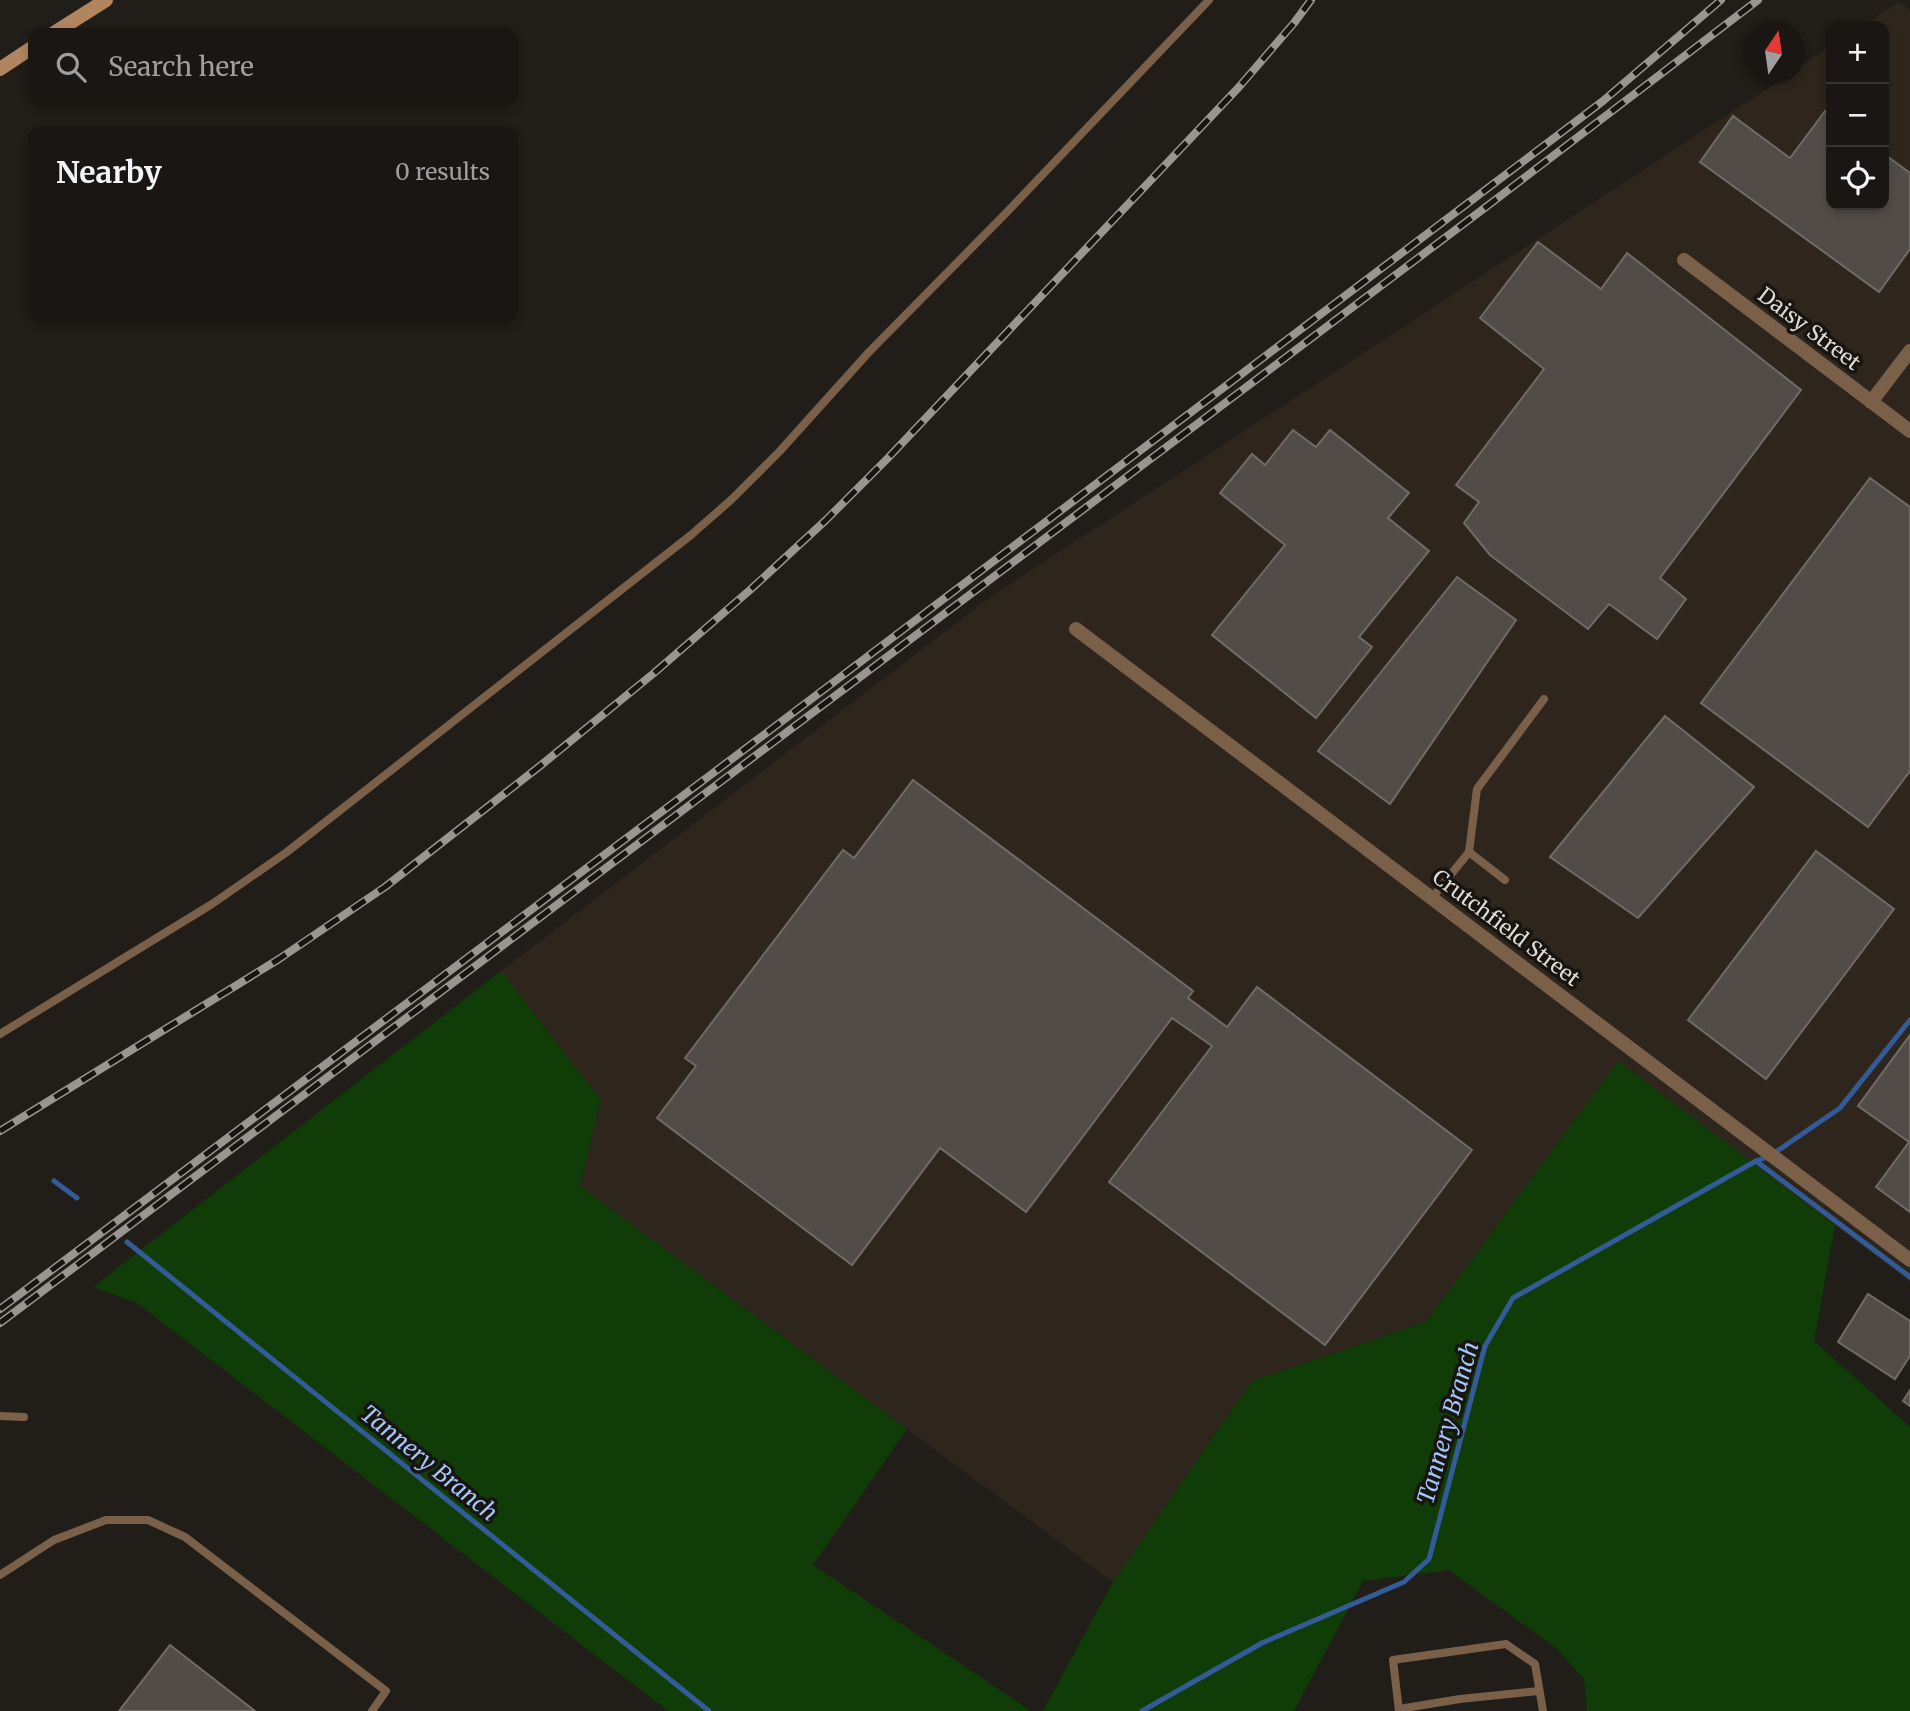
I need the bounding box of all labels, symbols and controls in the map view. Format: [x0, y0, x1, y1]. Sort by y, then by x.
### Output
north arrow [1742, 21, 1805, 84]
map controls [1826, 21, 1889, 210]
button: + [1826, 21, 1889, 84]
search box [28, 28, 518, 105]
icon: search [52, 48, 90, 86]
text: Search here [108, 50, 254, 83]
button: − [1826, 84, 1889, 147]
button: locate [1826, 147, 1889, 210]
text: Nearby [56, 153, 162, 191]
text: 0 results [395, 157, 490, 186]
street label: Daisy Street [1753, 281, 1866, 376]
street label: Crutchfield Street [1427, 863, 1585, 992]
water label: Tannery Branch [1410, 1338, 1485, 1508]
water label: Tannery Branch [355, 1399, 504, 1527]

